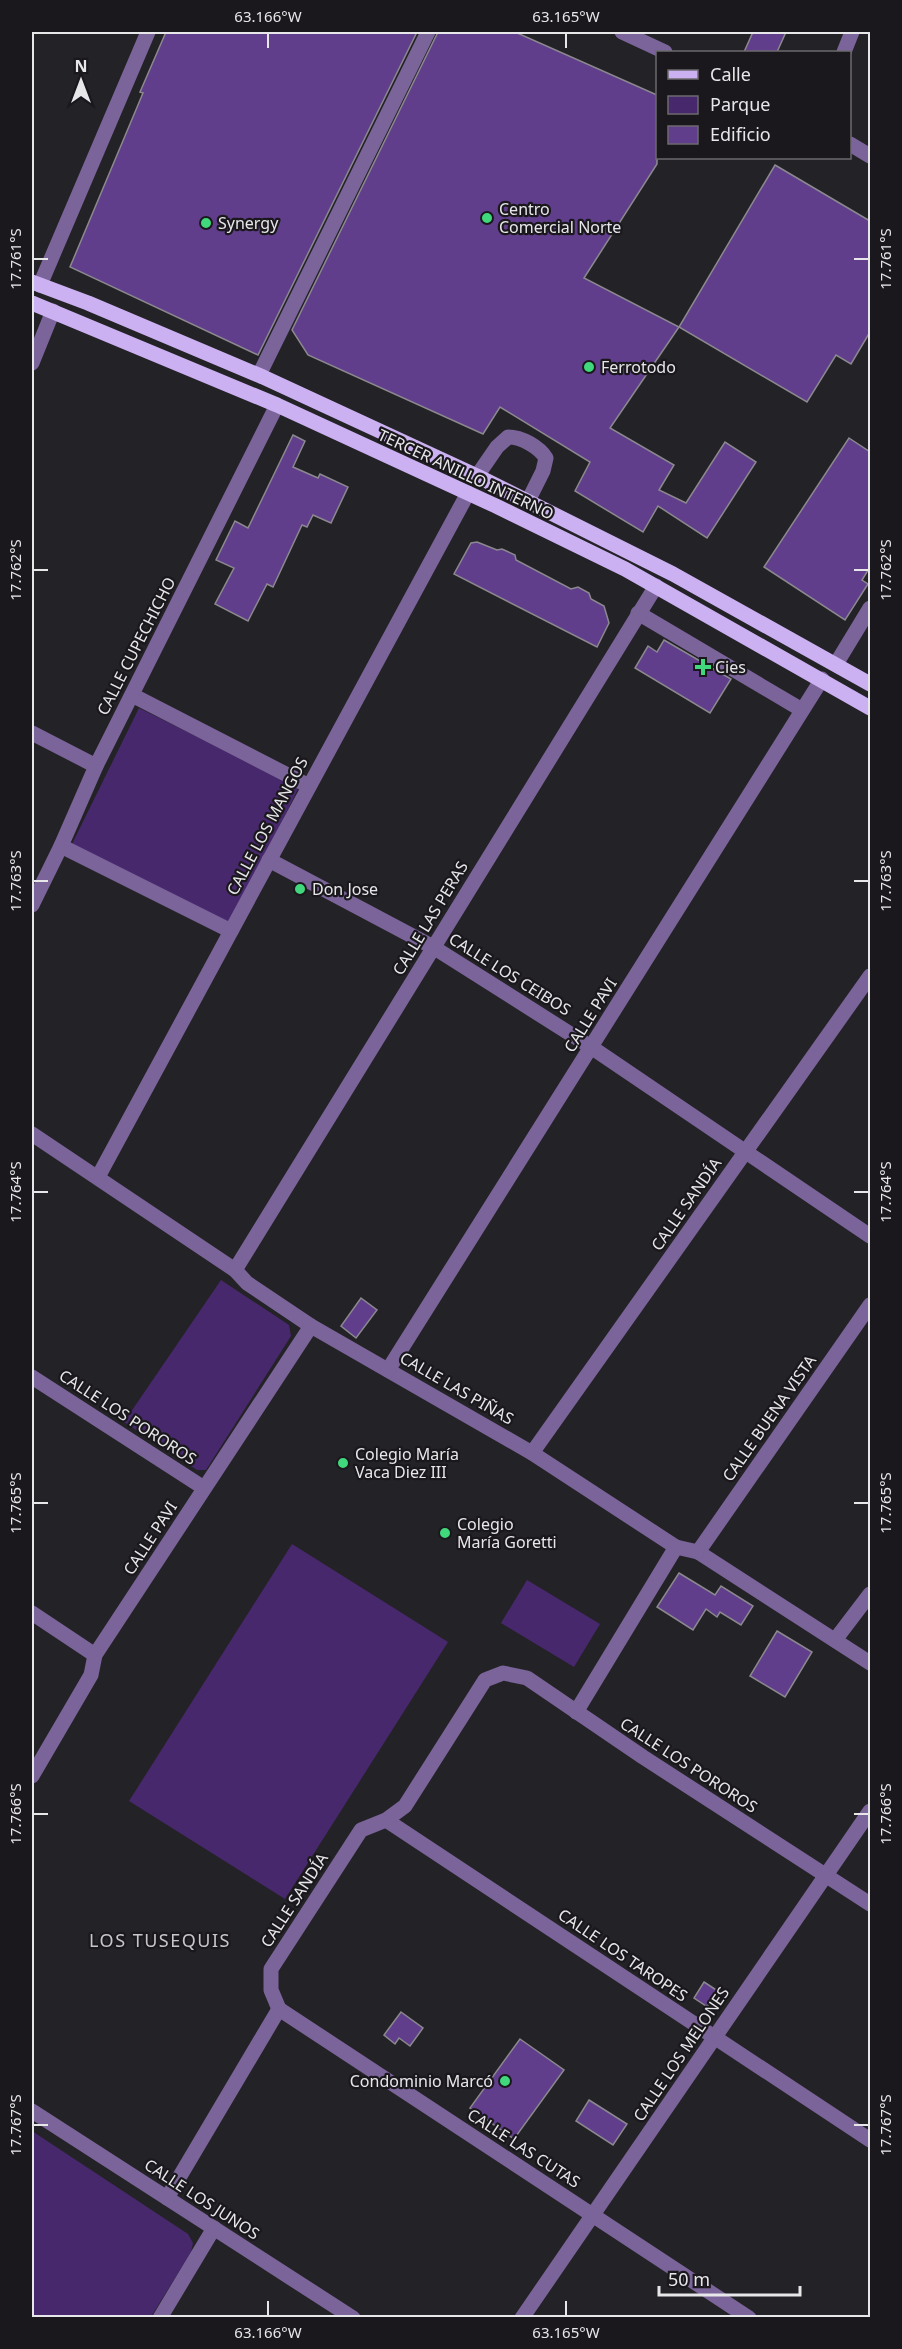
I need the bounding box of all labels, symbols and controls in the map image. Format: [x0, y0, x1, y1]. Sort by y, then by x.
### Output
text: 63.166°W [234, 6, 302, 26]
text: 63.165°W [532, 6, 600, 26]
north arrow [51, 51, 111, 111]
legend [656, 51, 851, 159]
text: N [74, 55, 88, 77]
text: Calle [710, 62, 751, 86]
text: Parque [710, 92, 770, 116]
text: Edificio [710, 122, 771, 146]
place label: Centro Comercial Norte [499, 198, 621, 238]
marker: Centro Comercial Norte [480, 211, 494, 225]
place label: Synergy [218, 212, 279, 234]
marker: Synergy [199, 216, 213, 230]
text: 17.761°S [5, 228, 25, 290]
text: 17.761°S [875, 228, 895, 290]
place label: Ferrotodo [601, 356, 676, 378]
marker: Ferrotodo [582, 360, 596, 374]
street label: TERCER ANILLO INTERNO [374, 424, 558, 524]
text: 17.762°S [5, 539, 25, 601]
text: 17.762°S [875, 539, 895, 601]
street label: CALLE CUPECHICHO [92, 573, 180, 719]
place label: Cies [715, 656, 746, 678]
marker: Cies [696, 660, 710, 674]
street label: CALLE LOS MANGOS [221, 753, 313, 899]
text: 17.763°S [5, 850, 25, 912]
text: 17.763°S [875, 850, 895, 912]
street label: CALLE LAS PERAS [387, 857, 473, 979]
place label: Don Jose [312, 878, 378, 900]
marker: Don Jose [293, 882, 307, 896]
street label: CALLE LOS CEIBOS [445, 928, 575, 1020]
street label: CALLE PAVI [559, 974, 621, 1056]
street label: CALLE SANDÍA [646, 1153, 727, 1255]
text: 17.764°S [5, 1161, 25, 1223]
text: 17.764°S [875, 1161, 895, 1223]
street label: CALLE LAS PIÑAS [396, 1346, 518, 1430]
street label: CALLE BUENA VISTA [717, 1350, 821, 1486]
street label: CALLE LOS POROROS [55, 1364, 201, 1470]
place label: Colegio María Vaca Diez III [355, 1443, 459, 1483]
marker: Colegio María Vaca Diez III [336, 1456, 350, 1470]
text: 17.765°S [5, 1472, 25, 1534]
text: 17.765°S [875, 1472, 895, 1534]
street label: CALLE PAVI [118, 1497, 182, 1579]
place label: Colegio María Goretti [457, 1513, 557, 1553]
marker: Colegio María Goretti [438, 1526, 452, 1540]
street label: CALLE LOS POROROS [616, 1712, 762, 1818]
text: 17.766°S [5, 1783, 25, 1845]
text: 17.766°S [875, 1783, 895, 1845]
street label: CALLE SANDÍA [255, 1848, 333, 1952]
street label: CALLE LOS TAROPES [554, 1904, 692, 2007]
district label: LOS TUSEQUIS [89, 1928, 231, 1952]
street label: CALLE LOS MELONES [628, 1982, 734, 2125]
place label: Condominio Marcó [350, 2070, 493, 2092]
marker: Condominio Marcó [498, 2074, 512, 2088]
text: 17.767°S [5, 2094, 25, 2156]
text: 17.767°S [875, 2094, 895, 2156]
street label: CALLE LAS CUTAS [463, 2103, 585, 2193]
street label: CALLE LOS JUNOS [140, 2154, 264, 2245]
scale bar [659, 2259, 800, 2297]
text: 50 m [668, 2267, 710, 2291]
text: 63.166°W [234, 2322, 302, 2342]
text: 63.165°W [532, 2322, 600, 2342]

